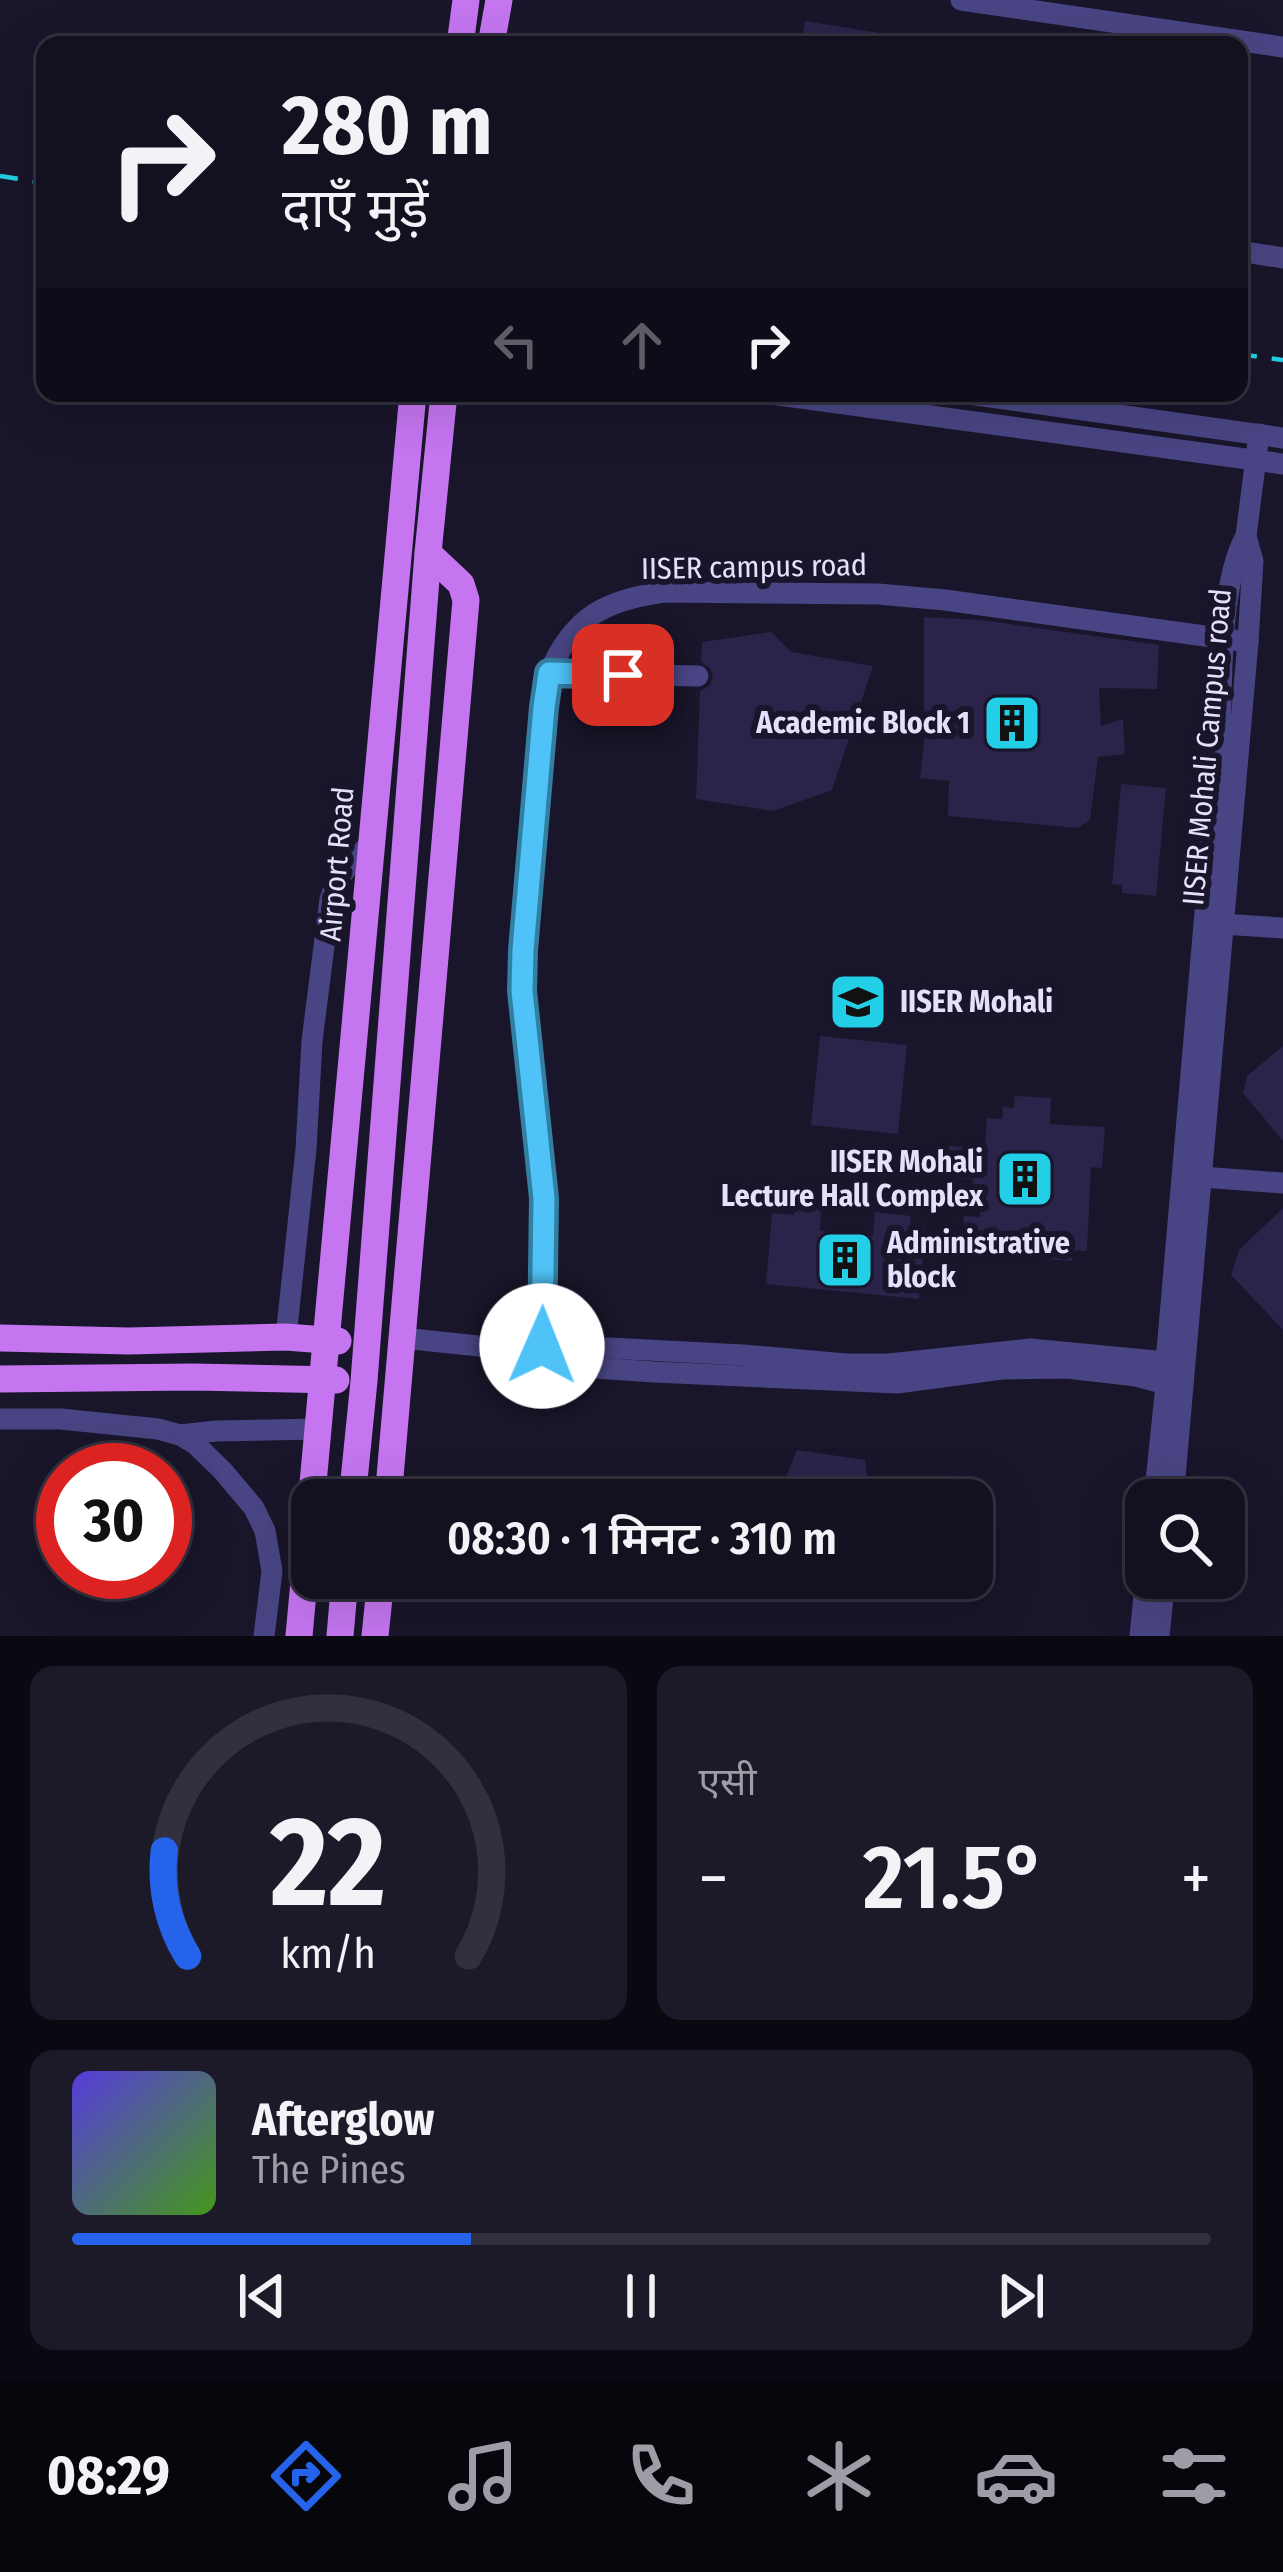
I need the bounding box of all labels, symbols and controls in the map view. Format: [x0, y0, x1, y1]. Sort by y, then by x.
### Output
text: 280 m [282, 75, 493, 176]
icon: right [84, 84, 240, 240]
text: दाएँ मुड़ें [282, 177, 428, 241]
icon: left [483, 312, 549, 378]
icon: ahead [609, 312, 675, 378]
icon: right [735, 312, 801, 378]
street label: IISER campus road [641, 547, 867, 587]
street label: IISER Mohali Campus road [1175, 587, 1239, 907]
pin [572, 624, 674, 726]
icon: arrive [590, 642, 656, 708]
building icon: Academic Block 1 [981, 692, 1043, 754]
place label: Academic Block 1 [755, 705, 970, 741]
street label: Airport Road [312, 785, 362, 943]
school or university icon: IISER Mohali [827, 971, 889, 1033]
place label: IISER Mohali [900, 984, 1053, 1020]
place label: IISER Mohali Lecture Hall Complex [721, 1144, 984, 1214]
building icon: IISER Mohali Lecture Hall Complex [994, 1148, 1056, 1210]
place label: Administrative block [886, 1225, 1070, 1295]
building icon: Administrative block [814, 1229, 876, 1291]
position arrow [479, 1283, 605, 1409]
speed limit sign: 30 [36, 1443, 192, 1599]
map controls [1125, 1479, 1245, 1599]
button: search [1125, 1479, 1245, 1599]
text: 08:30 · 1 मिनट · 310 m [447, 1512, 837, 1566]
text: एसी [699, 1759, 757, 1805]
text: 22 [269, 1788, 386, 1938]
text: 21.5° [863, 1824, 1046, 1932]
text: − [699, 1839, 728, 1918]
text: + [1181, 1839, 1211, 1918]
text: km/h [280, 1928, 376, 1979]
text: Afterglow [252, 2093, 434, 2147]
text: The Pines [252, 2147, 406, 2193]
icon: previous [229, 2263, 295, 2329]
icon: pause [608, 2263, 674, 2329]
icon: next [988, 2263, 1054, 2329]
icon: directions [264, 2434, 348, 2518]
icon: music [441, 2434, 525, 2518]
icon: phone [619, 2434, 703, 2518]
icon: climate [797, 2434, 881, 2518]
icon: car [974, 2434, 1058, 2518]
icon: filters [1152, 2434, 1236, 2518]
text: 08:29 [47, 2444, 170, 2508]

